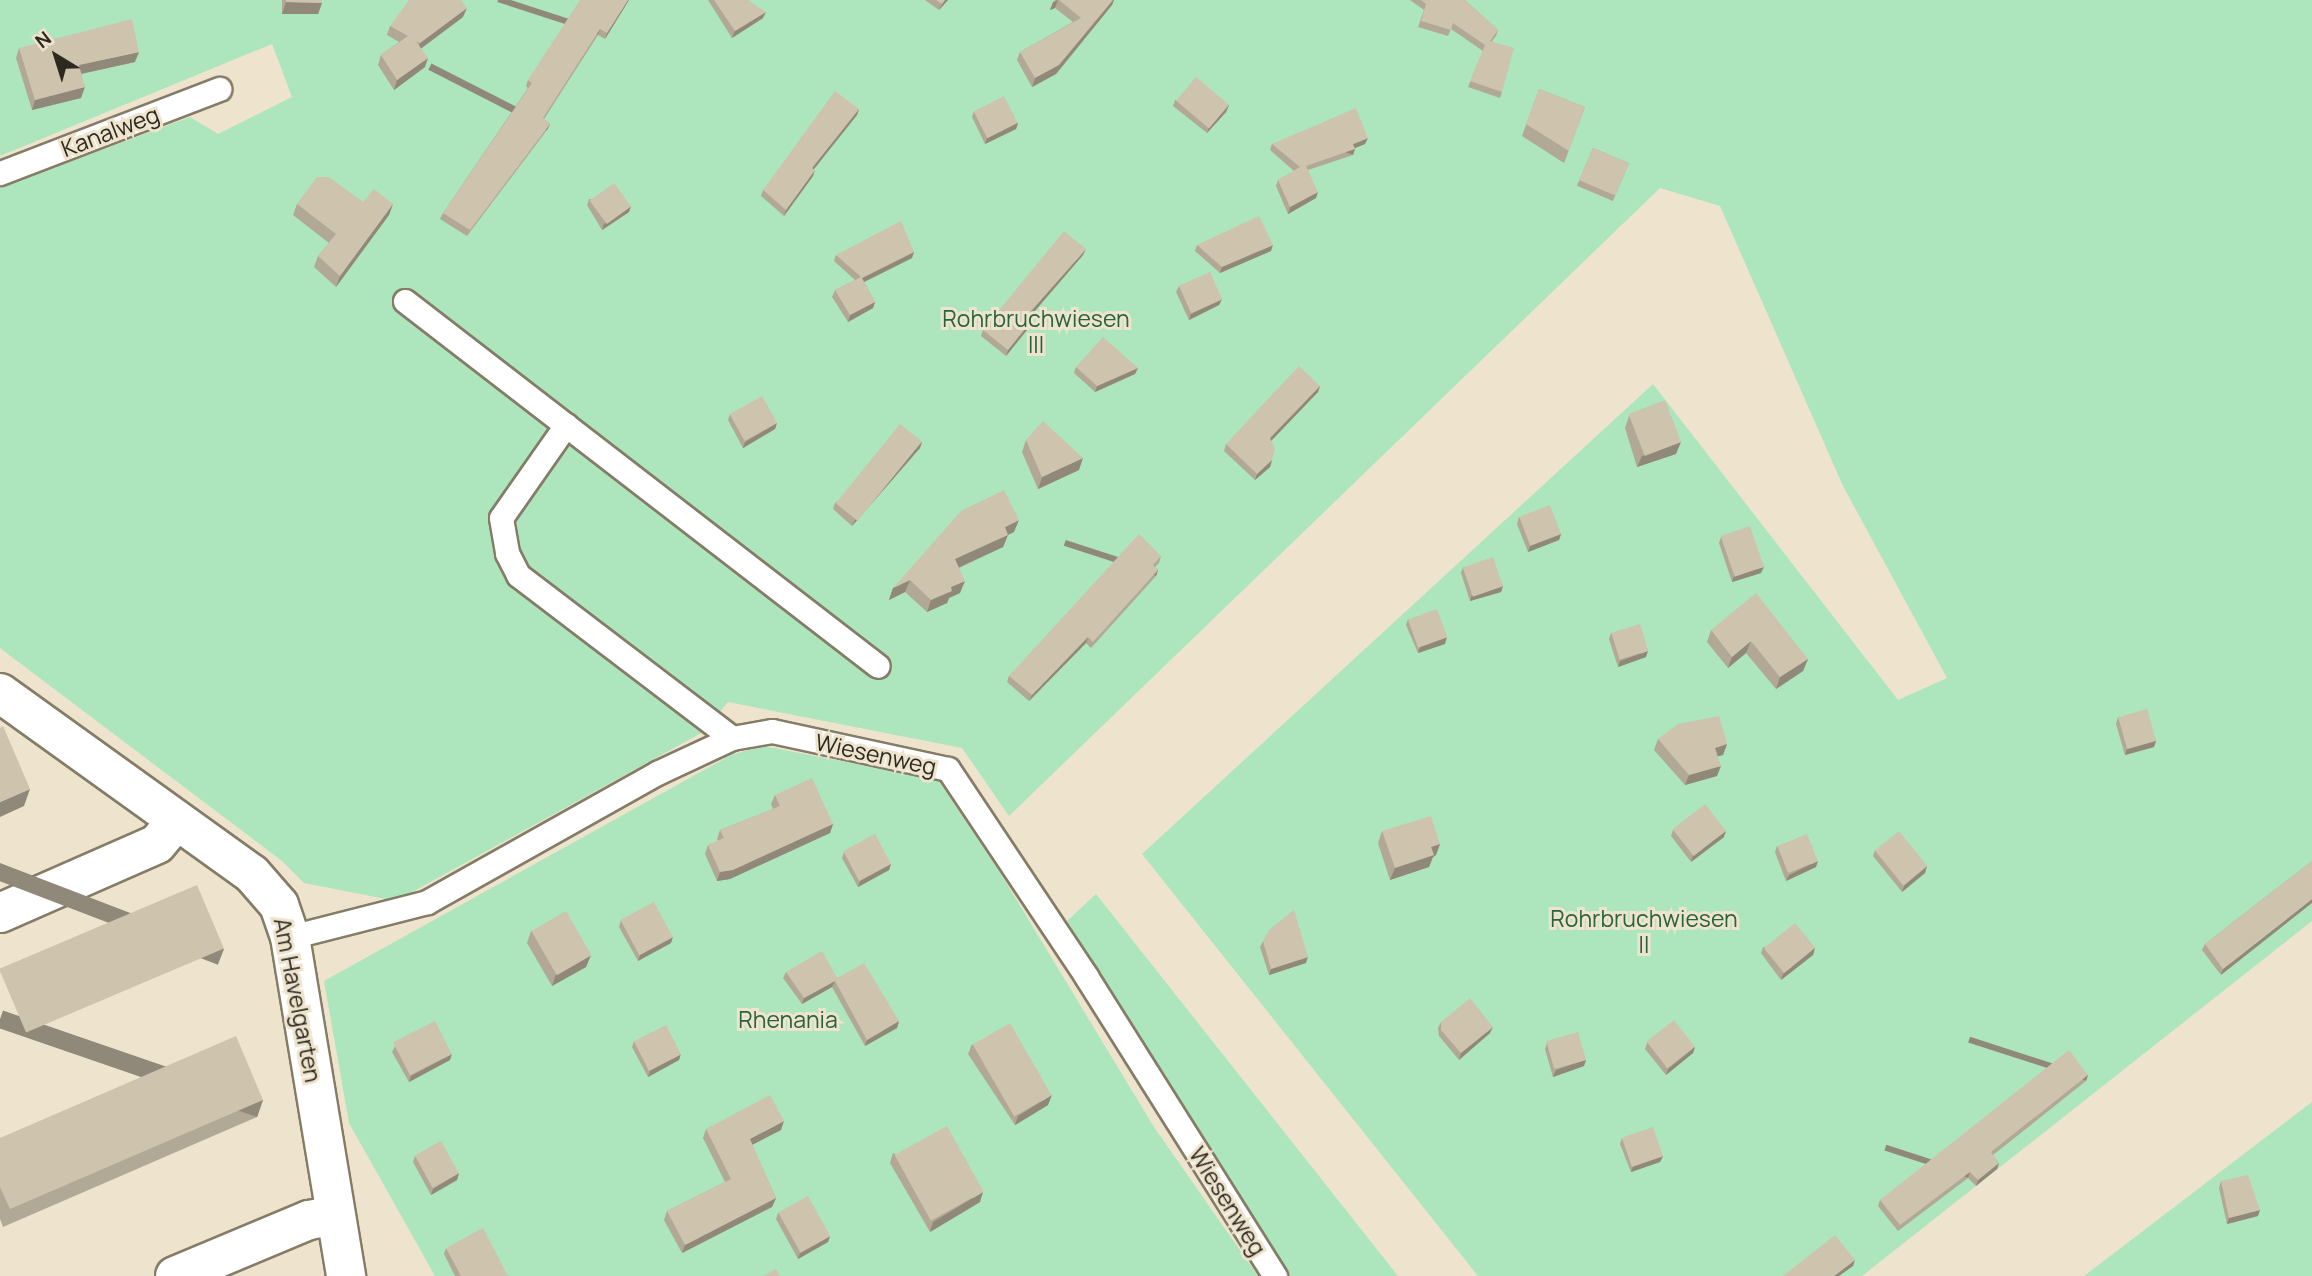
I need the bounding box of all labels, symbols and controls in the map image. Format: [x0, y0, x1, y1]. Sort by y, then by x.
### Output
north arrow [21, 21, 91, 91]
text: N [30, 25, 56, 54]
street label: Kanalweg [57, 100, 163, 162]
park label: Rohrbruchwiesen III [942, 304, 1130, 358]
street label: Wiesenweg [813, 728, 939, 780]
park label: Rohrbruchwiesen II [1550, 904, 1738, 958]
street label: Am Havelgarten [269, 915, 327, 1085]
park label: Rhenania [738, 1005, 838, 1033]
street label: Wiesenweg [1184, 1142, 1272, 1260]

